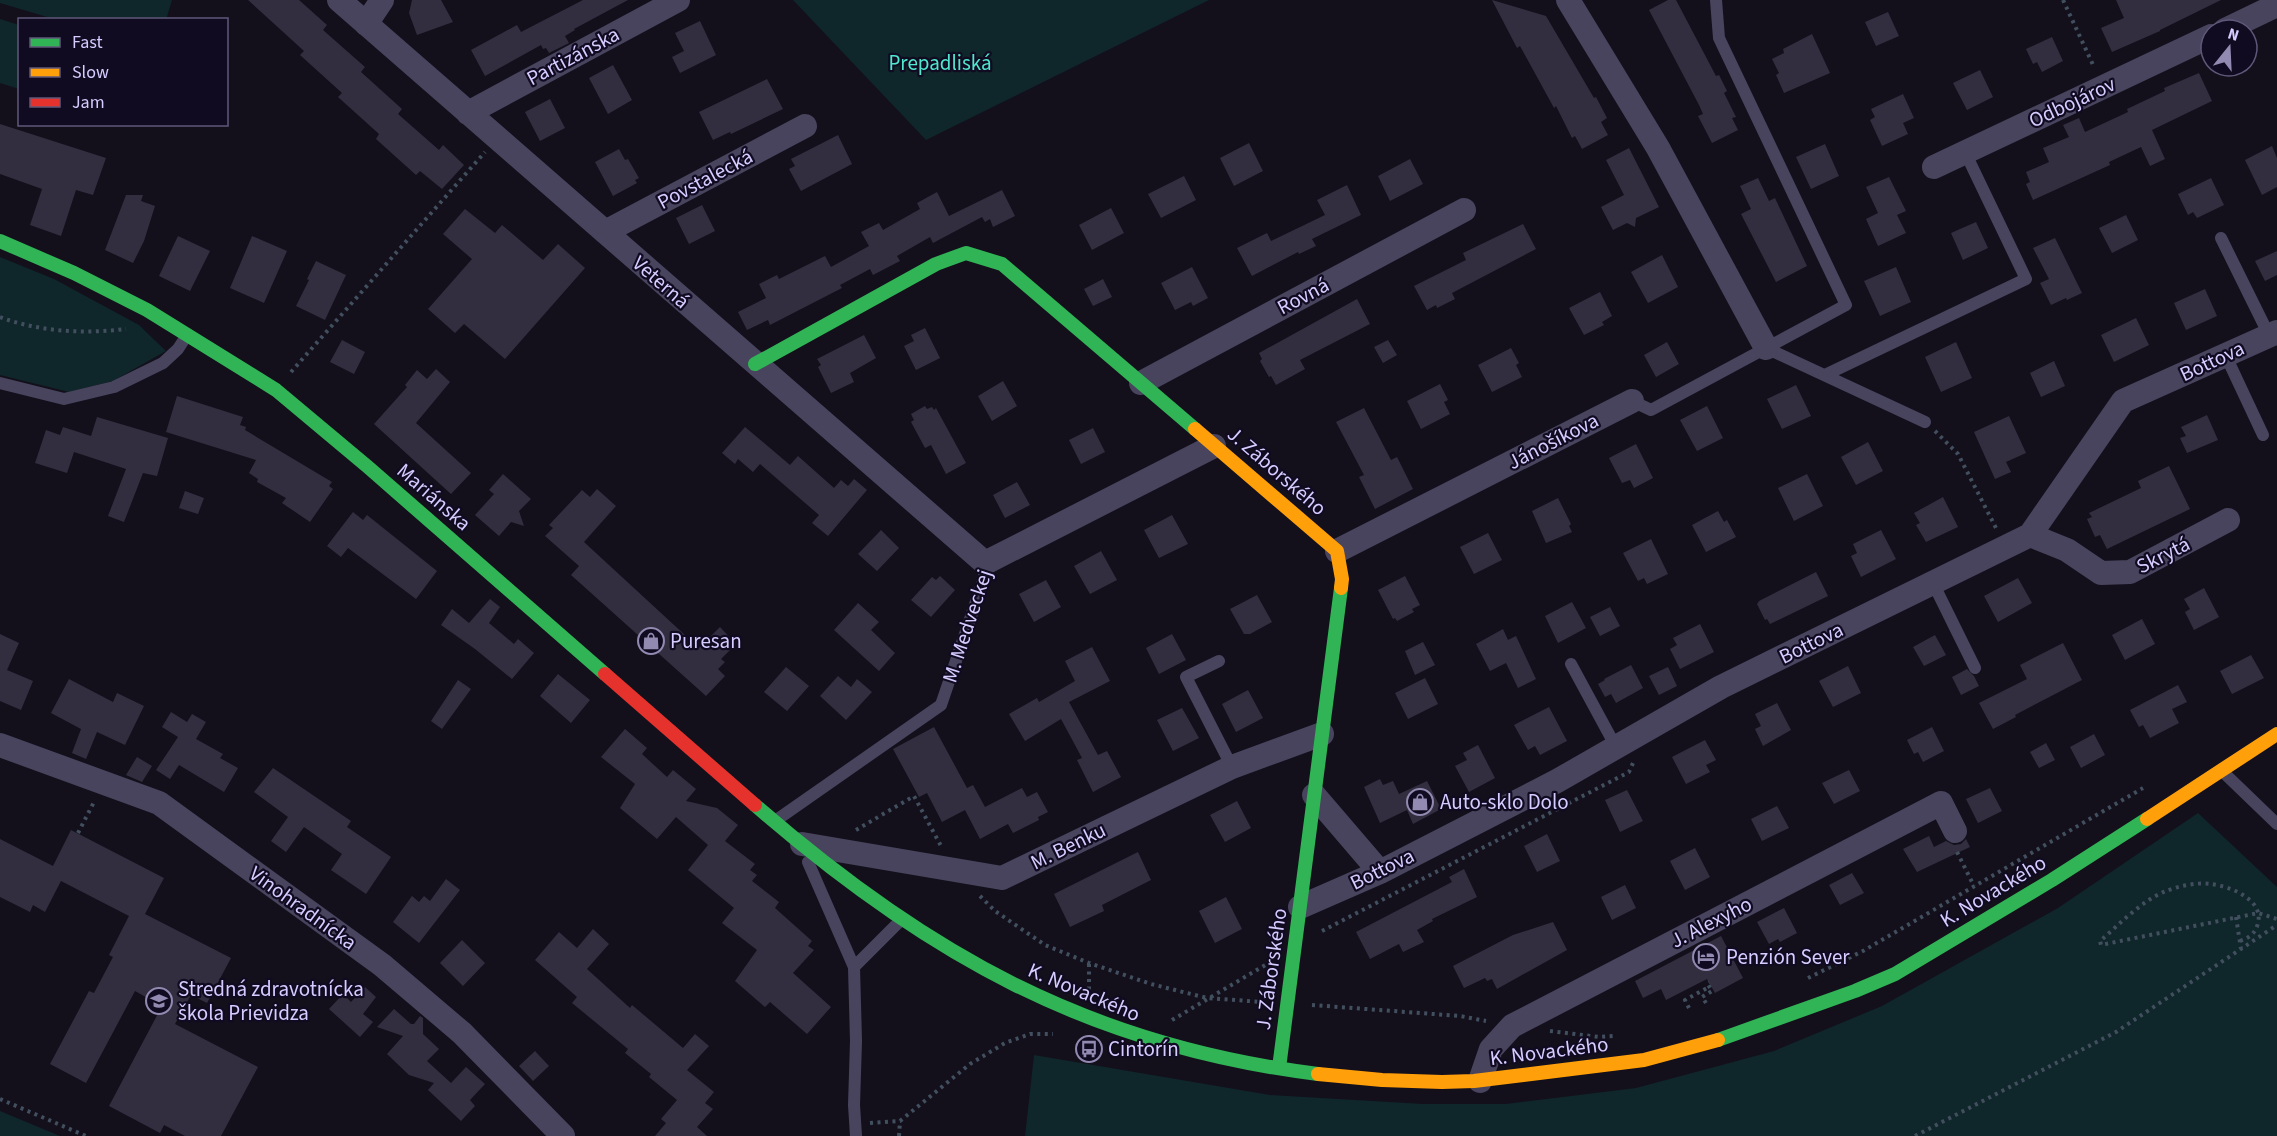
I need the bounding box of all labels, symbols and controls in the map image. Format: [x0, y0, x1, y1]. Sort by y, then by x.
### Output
legend [18, 18, 228, 126]
north arrow [2199, 18, 2259, 78]
street label: Partizánska [521, 19, 625, 93]
text: N [2225, 23, 2242, 47]
text: Fast [72, 30, 103, 55]
park label: Prepadliská [888, 48, 992, 78]
text: Slow [72, 60, 109, 85]
street label: Odbojárov [2024, 69, 2120, 135]
text: Jam [72, 90, 105, 115]
street label: Povstalecká [652, 141, 758, 217]
street label: Veterná [626, 249, 696, 315]
street label: Rovná [1272, 270, 1334, 322]
street label: Bottova [2175, 333, 2249, 389]
street label: Jánošíkova [1502, 405, 1604, 477]
street label: J. Záborského [1221, 419, 1333, 523]
street label: Mariánska [390, 456, 478, 538]
street label: Skrytá [2131, 529, 2195, 581]
street label: M. Medveckej [935, 566, 999, 686]
street label: Bottova [1774, 615, 1848, 671]
shop icon: Puresan [636, 626, 666, 656]
place label: Puresan [670, 626, 742, 656]
shop icon: Auto-sklo Dolo [1405, 787, 1435, 817]
place label: Auto-sklo Dolo [1440, 787, 1569, 817]
street label: M. Benku [1025, 815, 1111, 877]
street label: Bottova [1345, 841, 1419, 897]
street label: K. Novackého [1934, 847, 2052, 935]
street label: Vinohradnícka [243, 859, 363, 957]
street label: J. Alexyho [1665, 889, 1757, 955]
street label: J. Záborského [1248, 906, 1294, 1032]
hotel icon: Penzión Sever [1691, 942, 1721, 972]
place label: Penzión Sever [1726, 942, 1850, 972]
street label: K. Novackého [1023, 955, 1145, 1029]
place label: Stredná zdravotnícka škola Prievidza [178, 974, 364, 1028]
school or university icon: Stredná zdravotnícka škola Prievidza [144, 986, 174, 1016]
street label: K. Novackého [1488, 1029, 1610, 1073]
bus stop icon: Cintorín [1074, 1034, 1104, 1064]
place label: Cintorín [1108, 1034, 1179, 1064]

